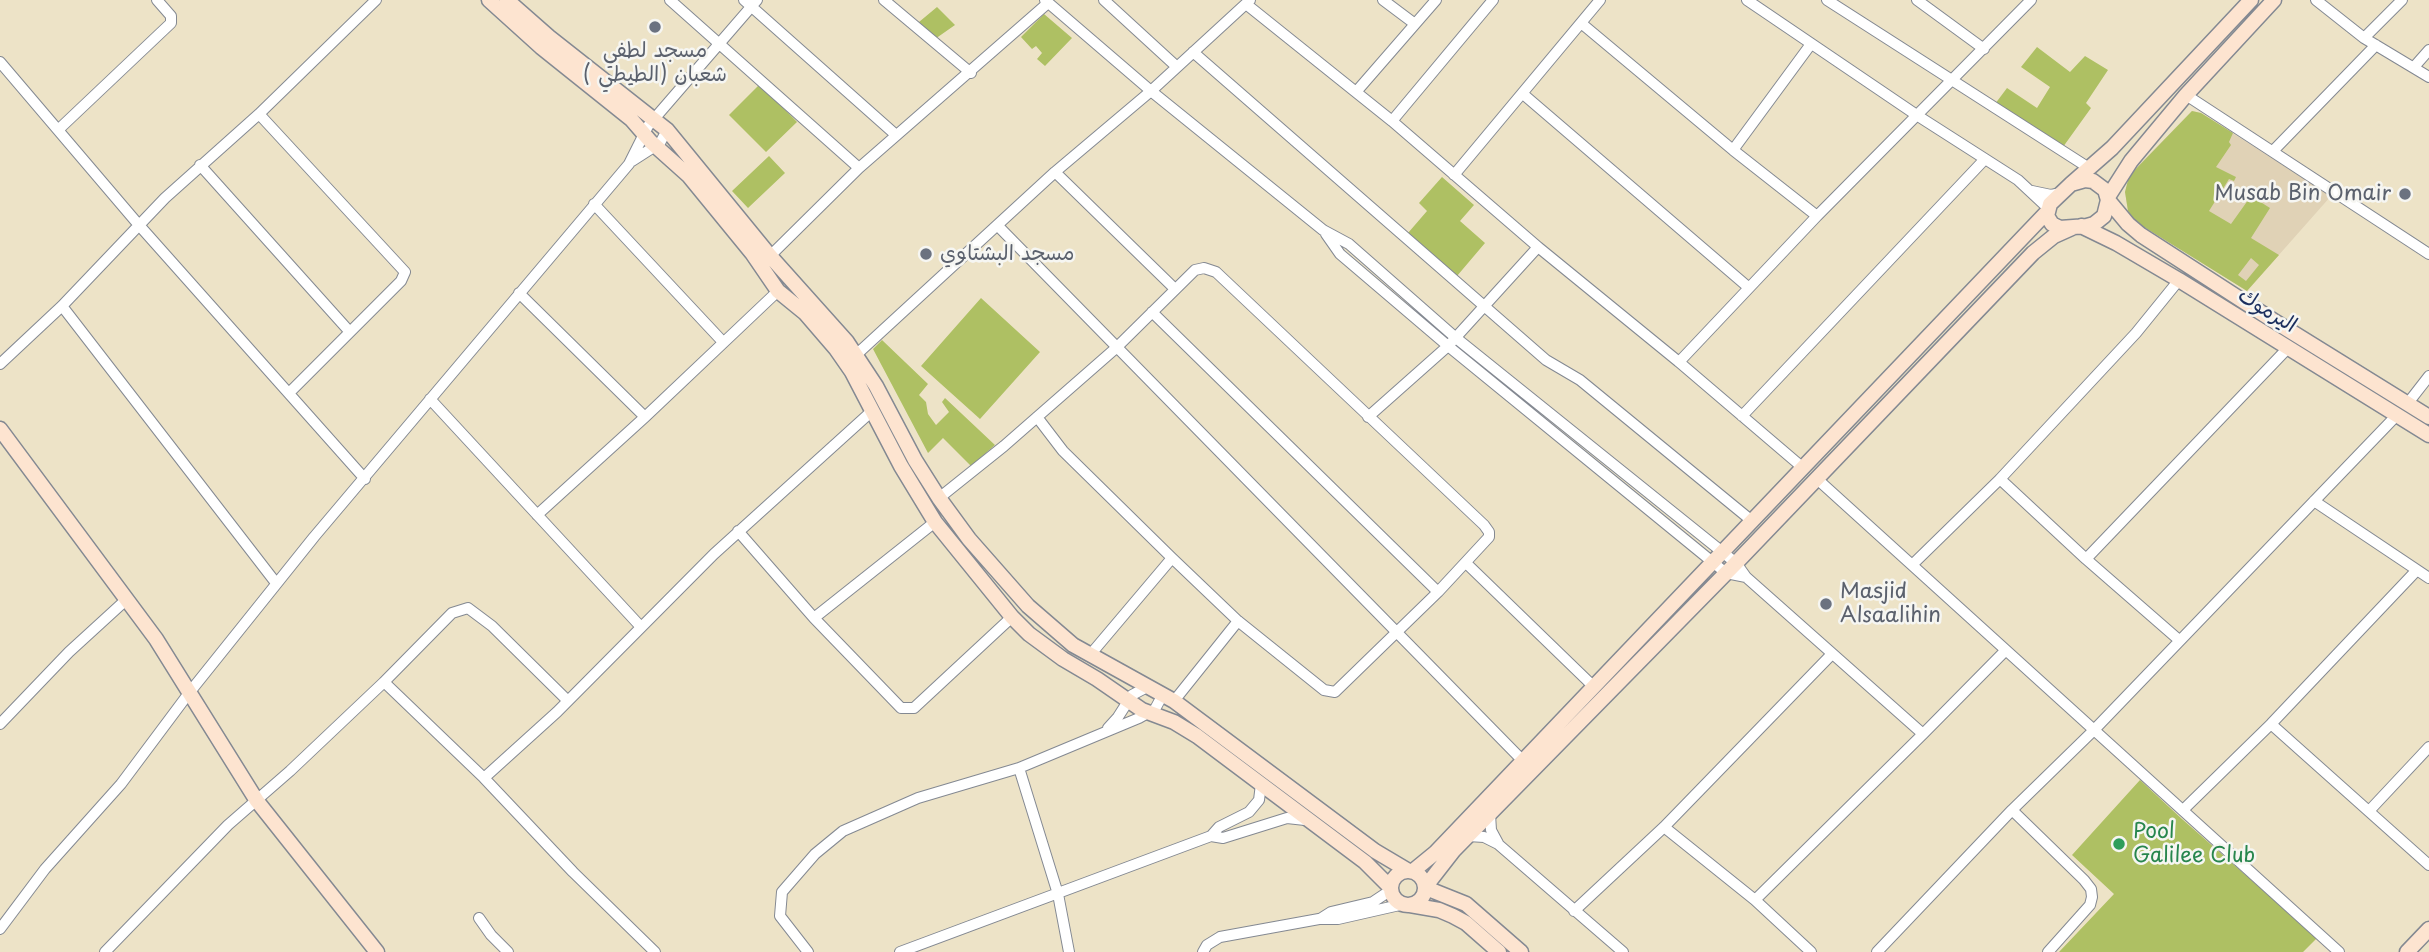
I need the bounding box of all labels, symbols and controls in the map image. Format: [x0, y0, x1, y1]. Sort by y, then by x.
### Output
marker: مسجد لطفي شعبان (الطيطي ) [647, 19, 663, 35]
place label: مسجد لطفي شعبان (الطيطي ) [583, 38, 727, 88]
place label: Musab Bin Omair [2214, 181, 2391, 207]
marker: Musab Bin Omair [2397, 186, 2413, 202]
place label: مسجد البشتاوي [940, 241, 1075, 267]
marker: مسجد البشتاوي [918, 246, 934, 262]
street label: اليرموك [2233, 283, 2301, 339]
place label: Masjid Alsaalihin [1840, 579, 1941, 629]
marker: Masjid Alsaalihin [1818, 596, 1834, 612]
place label: Pool Galilee Club [2133, 819, 2255, 869]
marker: Pool Galilee Club [2111, 836, 2127, 852]

